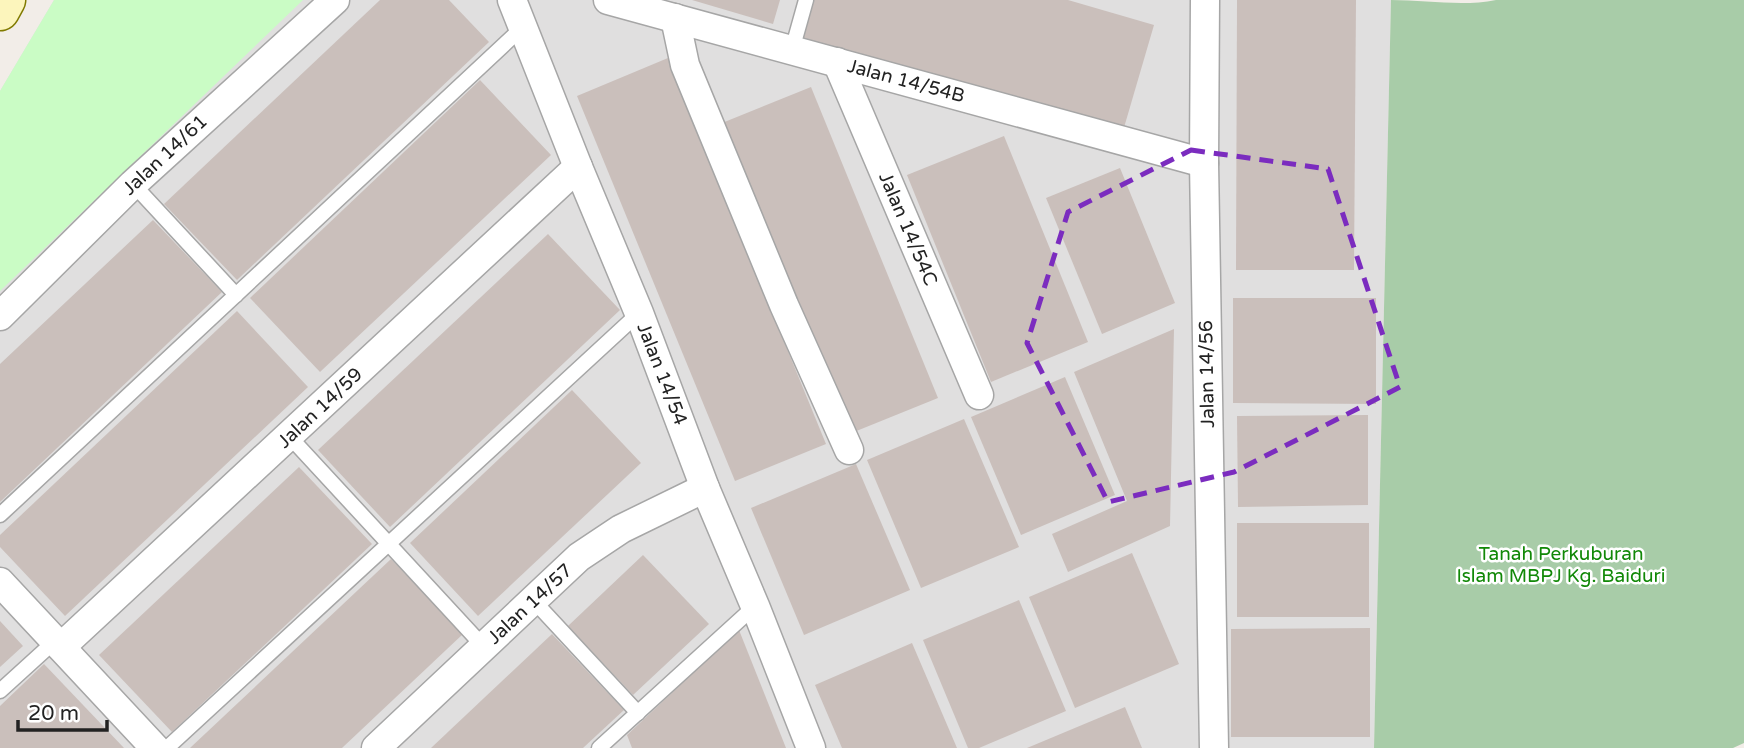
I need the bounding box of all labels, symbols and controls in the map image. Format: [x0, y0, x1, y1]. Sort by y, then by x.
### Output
street label: Jalan 14/54B [845, 55, 967, 107]
street label: Jalan 14/61 [118, 110, 212, 200]
street label: Jalan 14/54C [874, 169, 942, 289]
street label: Jalan 14/54 [632, 320, 692, 428]
street label: Jalan 14/56 [1195, 320, 1219, 428]
street label: Jalan 14/59 [273, 363, 367, 453]
park label: Tanah Perkuburan Islam MBPJ Kg. Baiduri [1457, 543, 1665, 587]
street label: Jalan 14/57 [483, 559, 577, 649]
scale bar [18, 688, 107, 732]
text: 20 m [28, 701, 79, 726]

